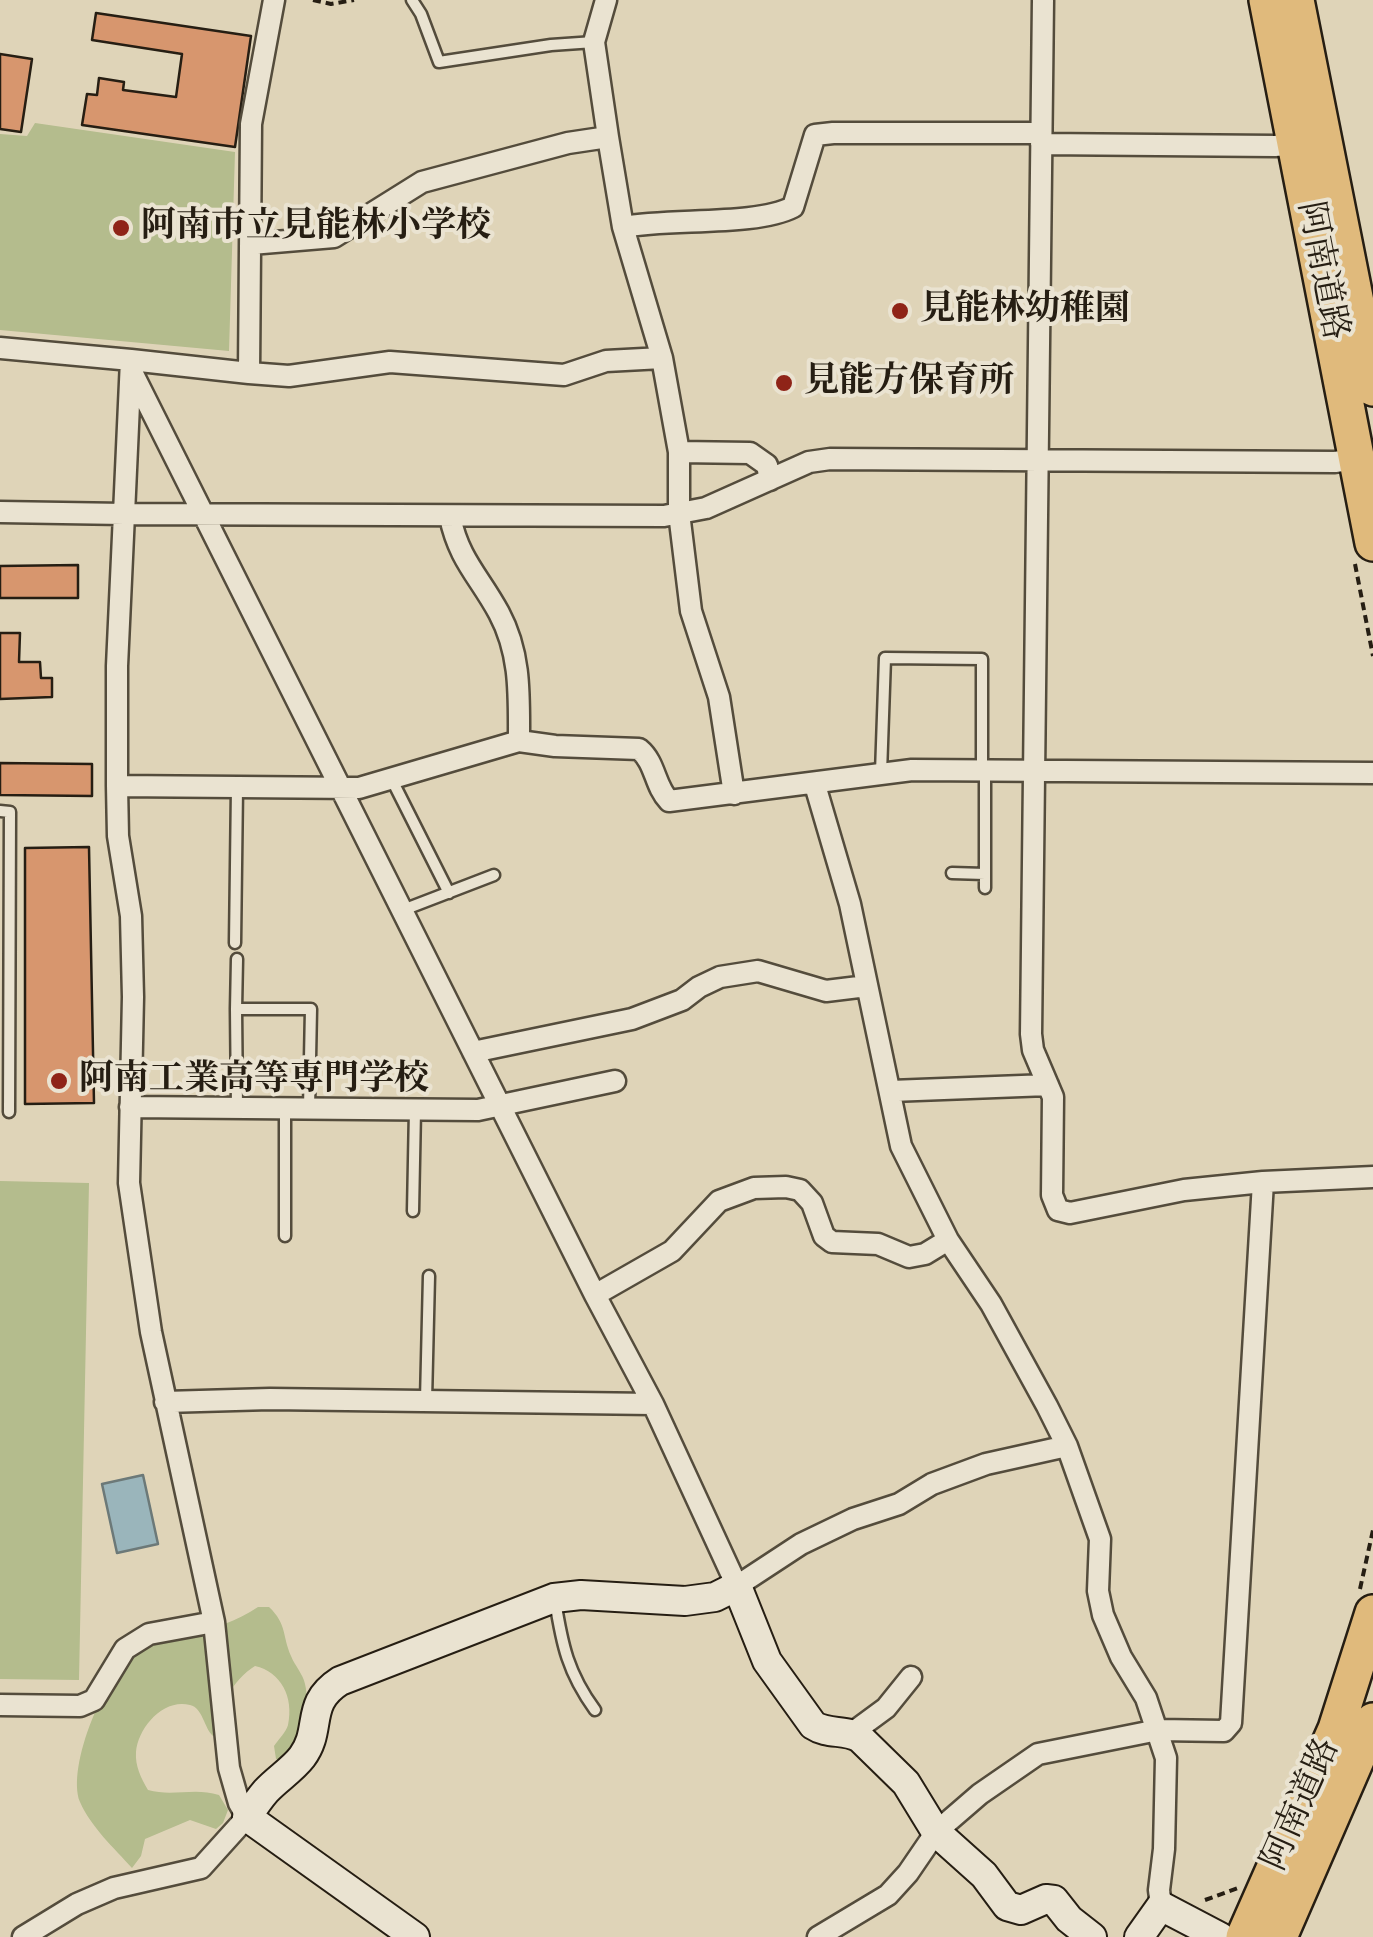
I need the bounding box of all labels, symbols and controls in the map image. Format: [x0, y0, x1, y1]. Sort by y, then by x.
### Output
street label: 阿南道路 [1287, 198, 1355, 344]
place label: 阿南市立見能林小学校 [141, 207, 491, 249]
marker: 阿南市立見能林小学校 [110, 217, 132, 239]
place label: 見能林幼稚園 [920, 290, 1130, 332]
marker: 見能林幼稚園 [889, 300, 911, 322]
place label: 見能方保育所 [804, 362, 1014, 404]
marker: 見能方保育所 [773, 372, 795, 394]
place label: 阿南工業高等専門学校 [79, 1060, 429, 1102]
marker: 阿南工業高等専門学校 [48, 1070, 70, 1092]
street label: 阿南道路 [1254, 1733, 1350, 1877]

